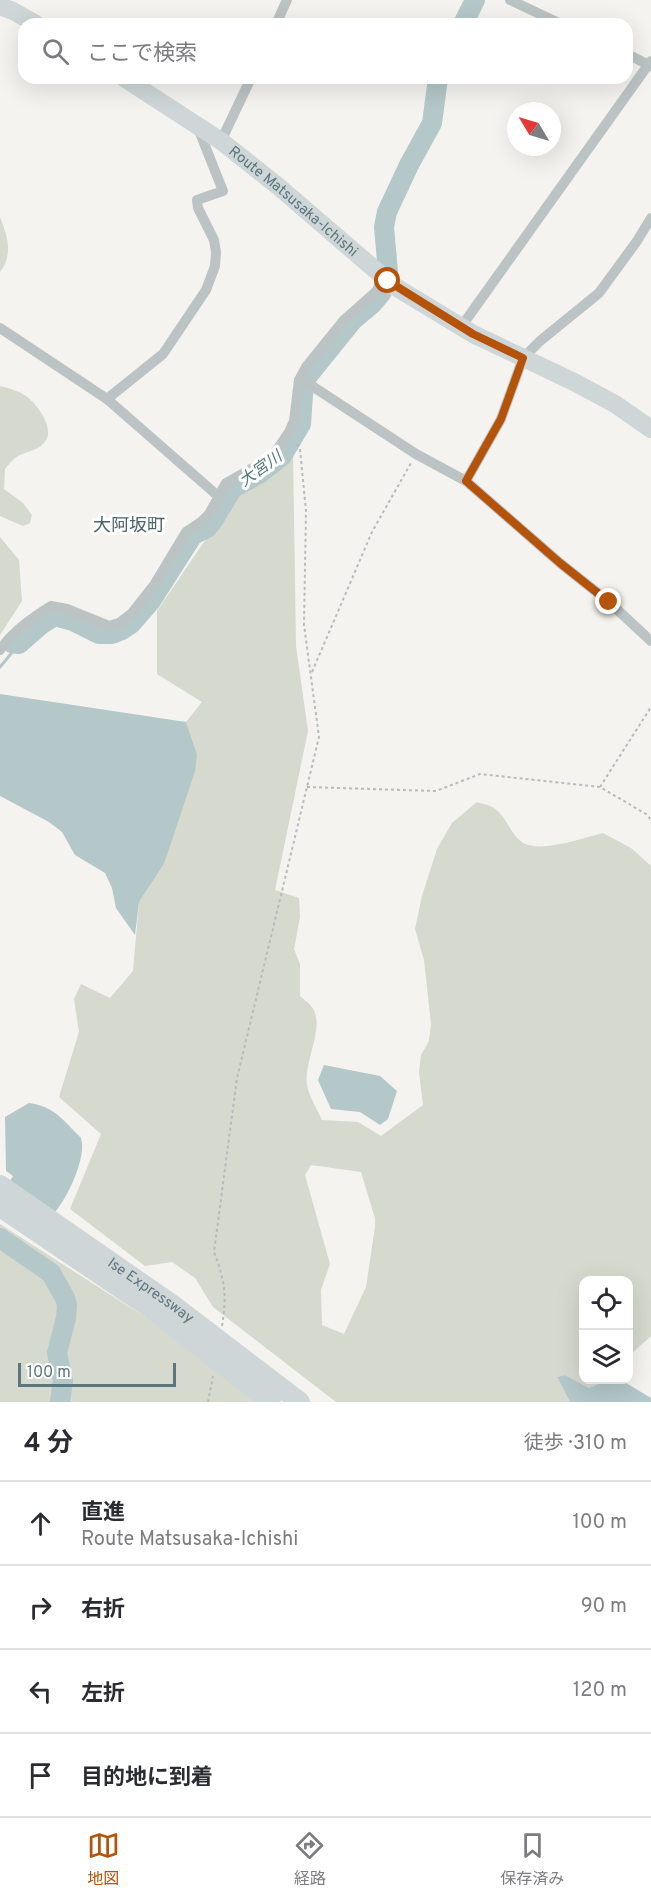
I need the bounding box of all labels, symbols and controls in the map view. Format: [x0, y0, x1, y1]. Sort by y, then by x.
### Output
search box [18, 18, 633, 84]
icon: search [39, 35, 72, 68]
text: ここで検索 [87, 41, 197, 68]
north arrow [507, 102, 561, 156]
street label: Route Matsusaka-Ichishi [224, 143, 361, 262]
route start [374, 267, 400, 293]
water label: 大宮川 [236, 446, 288, 492]
district label: 大阿坂町 [93, 515, 165, 538]
route end [595, 588, 621, 614]
street label: Ise Expressway [103, 1254, 197, 1328]
map controls [579, 1276, 633, 1384]
button: locate [579, 1276, 633, 1330]
button: layers [579, 1330, 633, 1384]
scale bar [18, 1360, 176, 1388]
text: 100 m [27, 1363, 71, 1383]
text: 4 分 [24, 1428, 73, 1461]
text: 徒歩 · 310 m [524, 1431, 627, 1457]
text: 直進 [81, 1500, 125, 1527]
icon: ahead [24, 1507, 57, 1540]
text: 100 m [572, 1510, 627, 1536]
text: Route Matsusaka-Ichishi [81, 1527, 298, 1553]
icon: right [24, 1591, 57, 1624]
text: 90 m [581, 1594, 627, 1620]
text: 右折 [81, 1597, 125, 1624]
icon: left [24, 1675, 57, 1708]
text: 120 m [573, 1678, 627, 1704]
text: 左折 [81, 1681, 125, 1708]
icon: arrive [24, 1759, 57, 1792]
text: 目的地に到着 [81, 1765, 213, 1792]
tab: 地図 [87, 1829, 120, 1890]
tab: 経路 [293, 1829, 326, 1890]
tab: 保存済み [500, 1829, 564, 1890]

